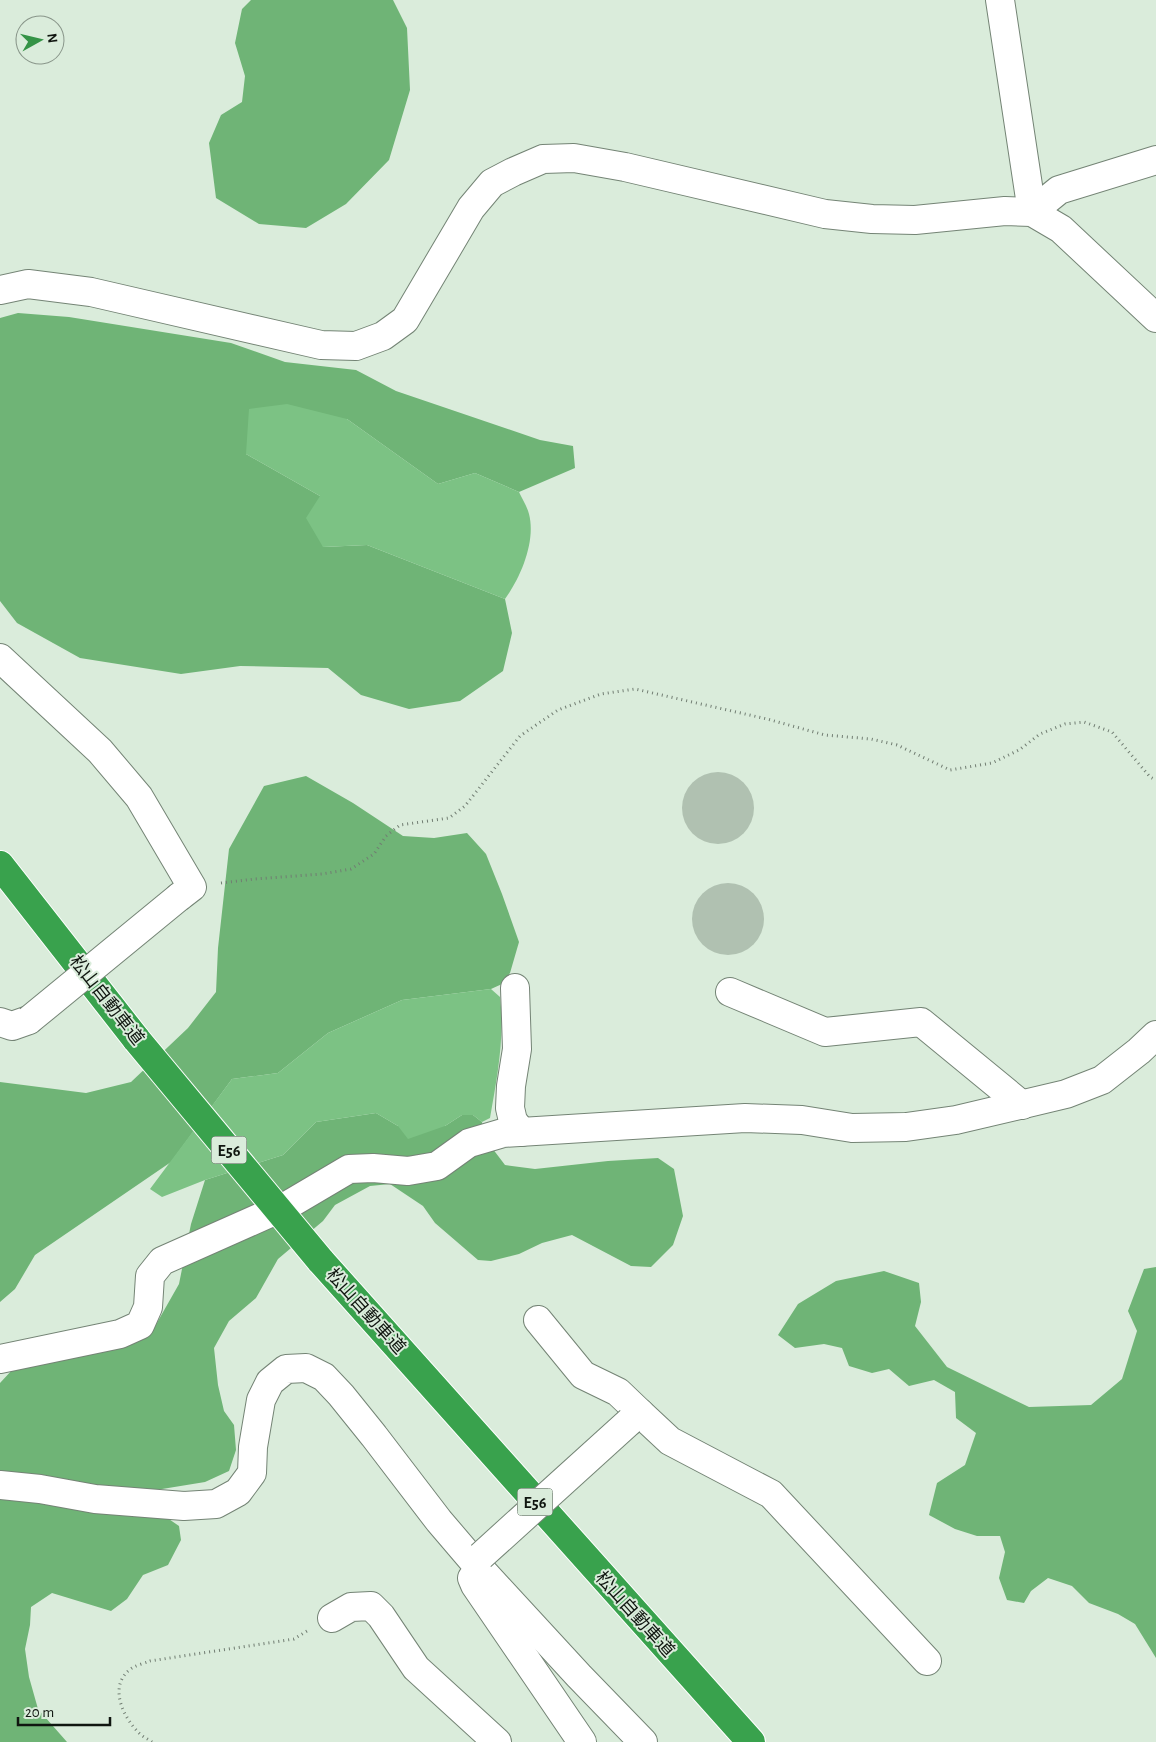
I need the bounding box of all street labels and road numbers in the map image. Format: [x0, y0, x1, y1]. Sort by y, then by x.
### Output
street label: 松山自動車道 [66, 951, 148, 1049]
road number: E56 [212, 1136, 246, 1164]
street label: 松山自動車道 [322, 1264, 410, 1358]
road number: E56 [518, 1488, 552, 1515]
street label: 松山自動車道 [591, 1567, 679, 1661]

